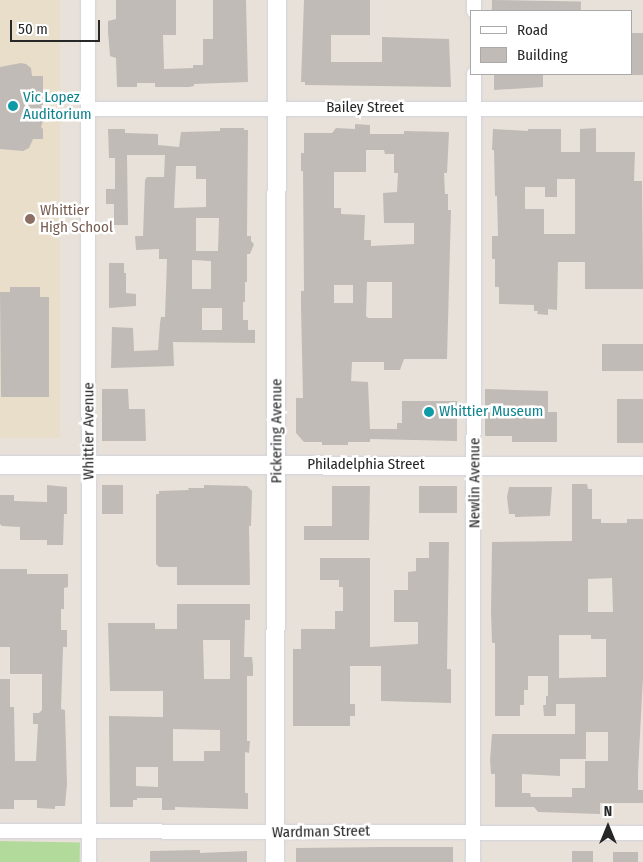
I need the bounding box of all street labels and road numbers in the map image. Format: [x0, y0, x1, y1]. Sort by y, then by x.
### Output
street label: Bailey Street [326, 99, 404, 117]
street label: Pickering Avenue [268, 379, 286, 483]
street label: Whittier Avenue [80, 382, 98, 480]
street label: Newlin Avenue [466, 438, 484, 528]
street label: Philadelphia Street [307, 456, 425, 474]
street label: Wardman Street [272, 822, 370, 842]

